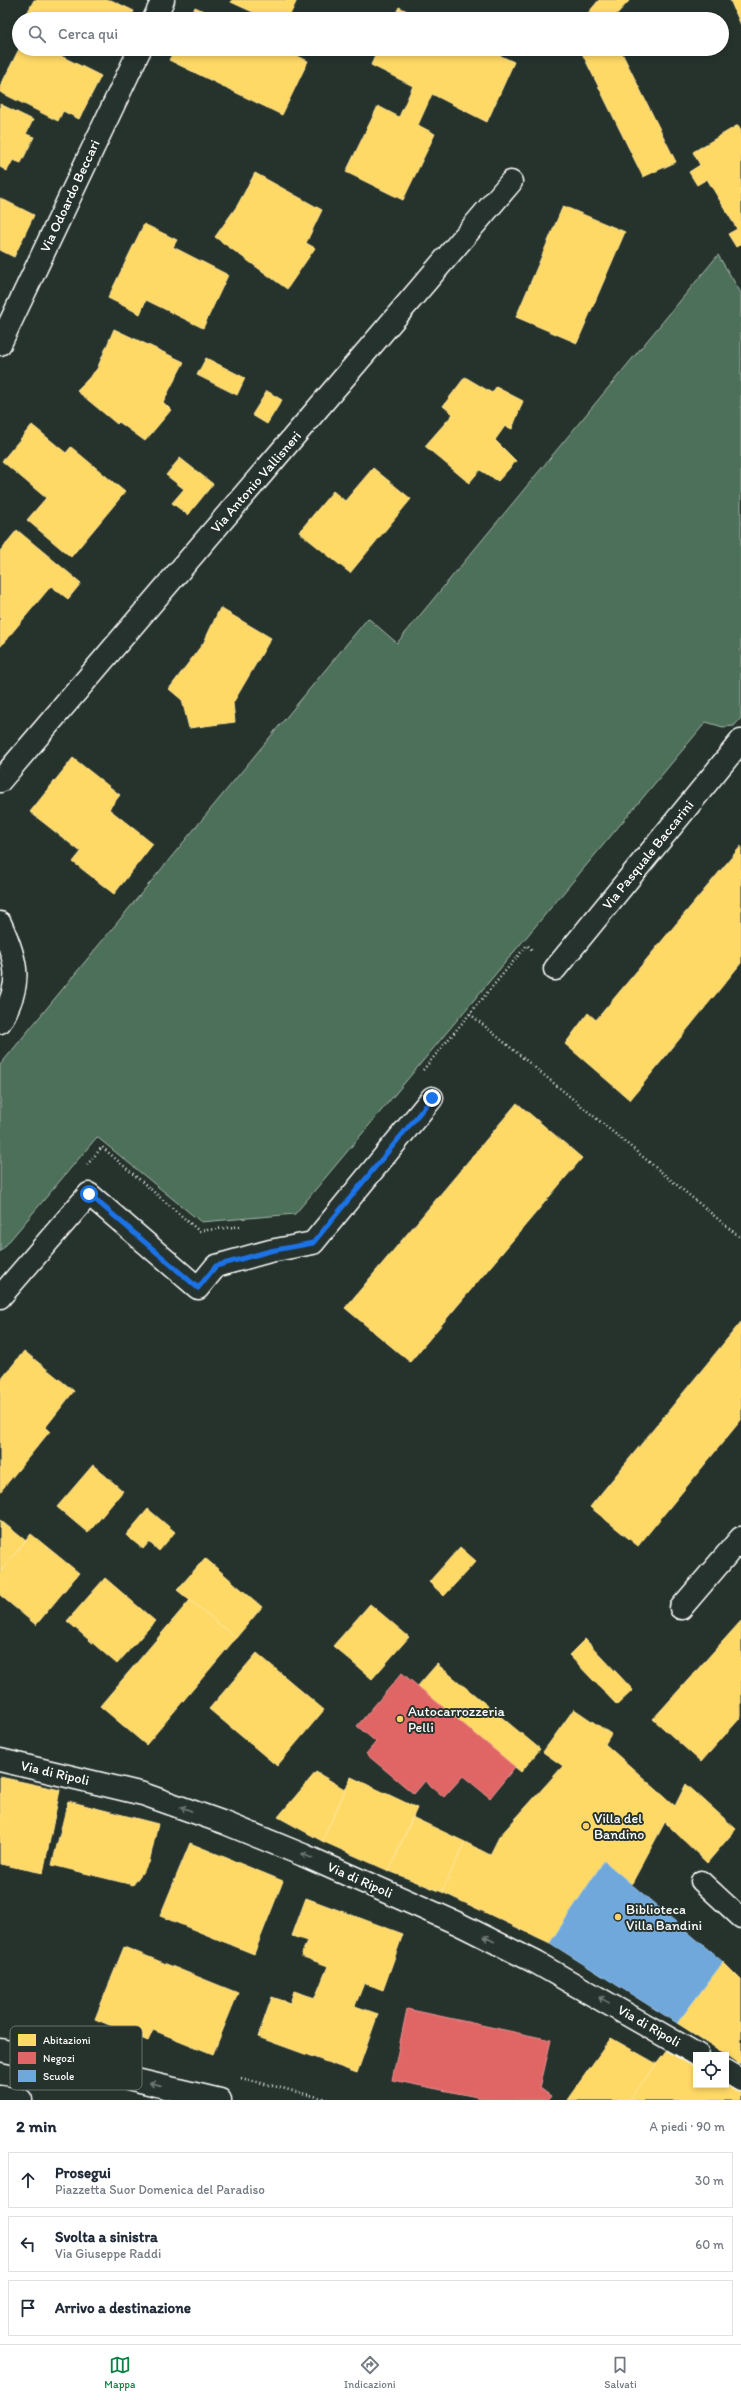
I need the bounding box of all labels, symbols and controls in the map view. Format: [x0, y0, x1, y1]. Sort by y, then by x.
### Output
search box [12, 12, 729, 56]
icon: search [26, 23, 48, 45]
text: Cerca qui [58, 25, 118, 43]
street label: Via Odoardo Beccari [36, 137, 104, 255]
street label: Via Antonio Vallisneri [207, 428, 305, 536]
street label: Via Pasquale Baccarini [599, 797, 697, 913]
route end [423, 1089, 441, 1107]
route start [80, 1185, 98, 1203]
place label: Autocarrozzeria Pelli [408, 1703, 506, 1736]
marker: Autocarrozzeria Pelli [395, 1714, 405, 1724]
street label: Via di Ripoli [19, 1757, 91, 1789]
one-way arrow [180, 1805, 192, 1813]
place label: Villa del Bandino [594, 1810, 644, 1843]
marker: Villa del Bandino [581, 1821, 591, 1831]
one-way arrow [301, 1852, 313, 1860]
street label: Via di Ripoli [325, 1858, 395, 1902]
place label: Biblioteca Villa Bandini [626, 1901, 702, 1934]
marker: Biblioteca Villa Bandini [613, 1912, 623, 1922]
one-way arrow [483, 1935, 495, 1942]
one-way arrow [598, 1996, 610, 2004]
street label: Via di Ripoli [614, 2001, 684, 2051]
legend [10, 2026, 142, 2090]
text: Abitazioni [43, 2034, 91, 2047]
text: Negozi [43, 2052, 75, 2065]
map controls [693, 2052, 729, 2088]
button: locate [693, 2052, 729, 2088]
text: Scuole [43, 2070, 74, 2083]
one-way arrow [149, 2080, 162, 2088]
text: 2 min [16, 2116, 56, 2136]
text: A piedi · 90 m [649, 2119, 725, 2134]
text: Prosegui [55, 2164, 111, 2182]
icon: ahead [17, 2169, 39, 2191]
text: 30 m [695, 2173, 724, 2188]
text: Piazzetta Suor Domenica del Paradiso [55, 2182, 265, 2197]
text: Svolta a sinistra [55, 2228, 158, 2246]
icon: left [17, 2233, 39, 2255]
text: 60 m [695, 2237, 724, 2252]
text: Via Giuseppe Raddi [55, 2246, 161, 2261]
icon: arrive [17, 2297, 39, 2319]
text: Arrivo a destinazione [55, 2299, 191, 2317]
tab: Mappa [104, 2354, 135, 2391]
tab: Indicazioni [344, 2354, 396, 2391]
tab: Salvati [604, 2354, 637, 2391]

